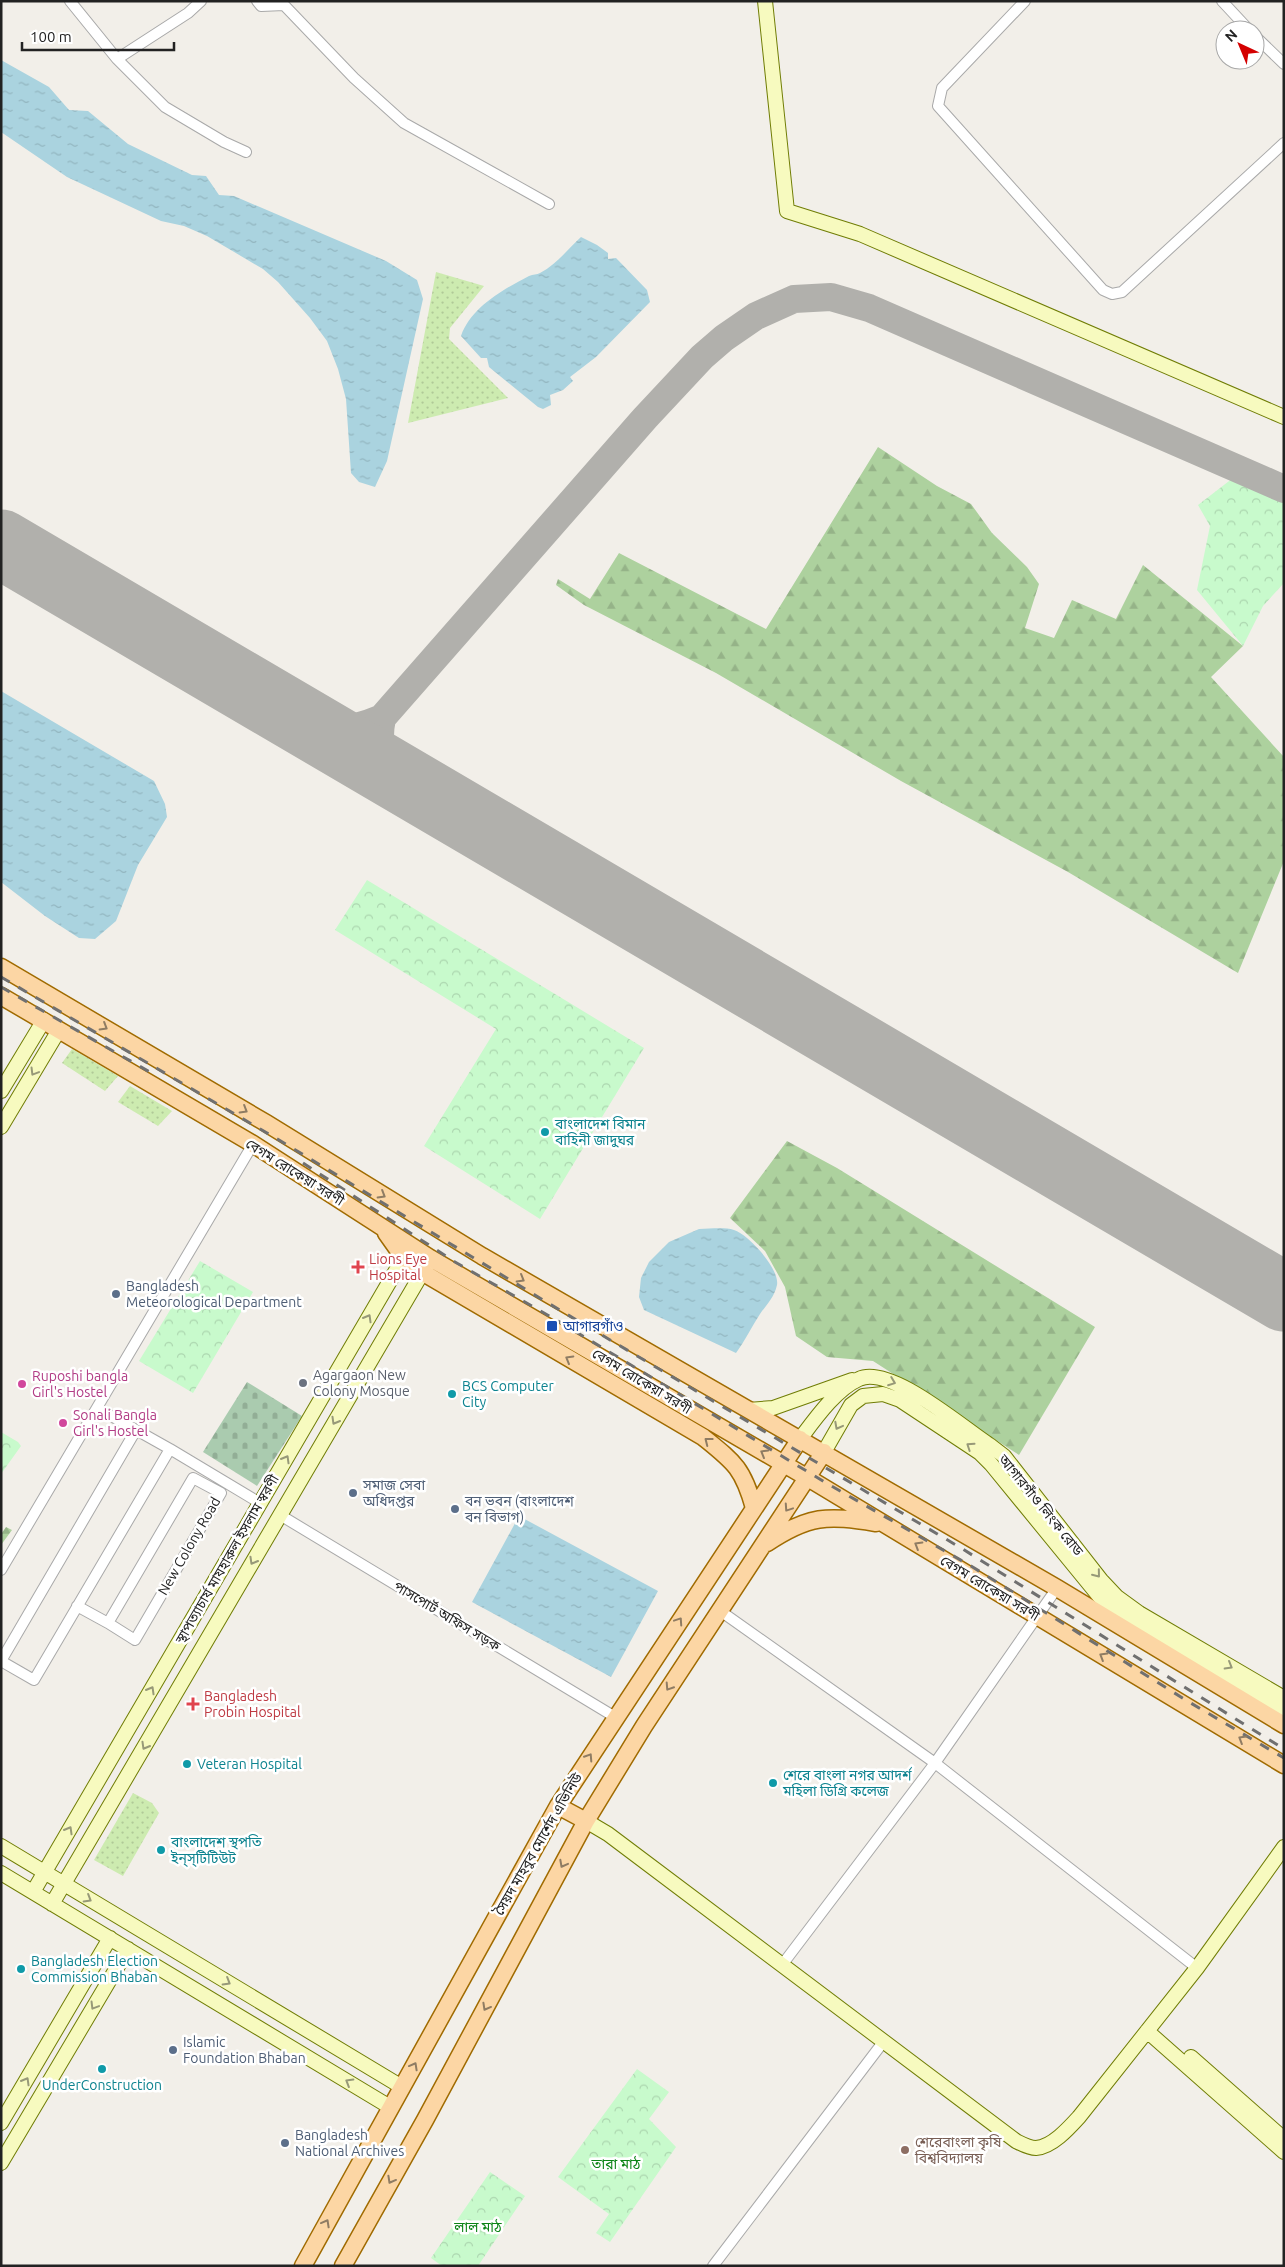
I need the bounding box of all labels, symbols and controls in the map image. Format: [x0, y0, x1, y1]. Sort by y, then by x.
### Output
scale bar [22, 20, 175, 52]
north arrow [1215, 20, 1265, 70]
text: N [1222, 26, 1240, 45]
text: 100 m [30, 28, 72, 45]
one-way arrow [99, 1020, 108, 1030]
one-way arrow [31, 1066, 41, 1075]
one-way arrow [238, 1104, 247, 1114]
place label: বাংলাদেশ বিমান বাহিনী জাদুঘর [554, 1116, 646, 1148]
marker: বাংলাদেশ বিমান বাহিনী জাদুঘর [539, 1126, 551, 1138]
street label: বেগম রোকেয়া সরণী [243, 1135, 347, 1209]
one-way arrow [377, 1188, 386, 1198]
place label: Lions Eye Hospital [369, 1251, 427, 1283]
marker: Lions Eye Hospital [351, 1260, 365, 1274]
one-way arrow [516, 1272, 525, 1282]
place label: Bangladesh Meteorological Department [126, 1278, 302, 1310]
marker: Bangladesh Meteorological Department [110, 1288, 122, 1300]
one-way arrow [361, 1315, 371, 1324]
place label: আগারগাঁও [562, 1317, 623, 1334]
marker: আগারগাঁও [545, 1319, 559, 1333]
street label: বেগম রোকেয়া সরণী [590, 1345, 695, 1417]
one-way arrow [565, 1355, 574, 1365]
place label: Agargaon New Colony Mosque [313, 1367, 410, 1399]
place label: Ruposhi bangla Girl's Hostel [32, 1368, 128, 1400]
one-way arrow [887, 1375, 896, 1386]
marker: Agargaon New Colony Mosque [297, 1377, 309, 1389]
marker: Ruposhi bangla Girl's Hostel [16, 1378, 28, 1390]
place label: BCS Computer City [462, 1378, 554, 1410]
marker: BCS Computer City [446, 1388, 458, 1400]
place label: Sonali Bangla Girl's Hostel [73, 1407, 157, 1439]
one-way arrow [332, 1415, 342, 1424]
marker: Sonali Bangla Girl's Hostel [57, 1417, 69, 1429]
one-way arrow [834, 1420, 844, 1429]
one-way arrow [705, 1438, 714, 1447]
one-way arrow [967, 1443, 976, 1453]
one-way arrow [760, 1450, 769, 1460]
street label: আগারগাঁও লিংক রোড [995, 1450, 1088, 1560]
one-way arrow [279, 1455, 289, 1464]
street label: স্থাপত্যাচার্য মাযহারুল ইসলাম স্বরণী [171, 1471, 282, 1647]
place label: সমাজ সেবা অধিদপ্তর [362, 1477, 425, 1509]
marker: সমাজ সেবা অধিদপ্তর [347, 1487, 359, 1499]
place label: বন ভবন (বাংলাদেশ বন বিভাগ) [464, 1493, 574, 1525]
street label: New Colony Road [154, 1494, 224, 1598]
marker: বন ভবন (বাংলাদেশ বন বিভাগ) [449, 1503, 461, 1515]
one-way arrow [784, 1503, 794, 1512]
one-way arrow [915, 1542, 924, 1552]
street label: বেগম রোকেয়া সরণী [938, 1552, 1043, 1624]
one-way arrow [250, 1555, 260, 1564]
one-way arrow [1091, 1569, 1100, 1578]
street label: পাসপোর্ট অফিস সড়ক [391, 1578, 504, 1654]
one-way arrow [673, 1618, 682, 1627]
one-way arrow [1099, 1652, 1108, 1662]
one-way arrow [1224, 1659, 1233, 1669]
one-way arrow [666, 1682, 675, 1691]
one-way arrow [144, 1686, 154, 1695]
place label: Bangladesh Probin Hospital [204, 1688, 301, 1720]
marker: Bangladesh Probin Hospital [186, 1697, 200, 1711]
one-way arrow [1238, 1736, 1247, 1746]
one-way arrow [141, 1741, 151, 1750]
one-way arrow [583, 1754, 593, 1763]
place label: Veteran Hospital [197, 1756, 302, 1772]
marker: Veteran Hospital [181, 1758, 193, 1770]
place label: শেরে বাংলা নগর আদর্শ মহিলা ডিগ্রি কলেজ [782, 1766, 912, 1799]
street label: সৈয়দ মাহবুব মোর্শেদ এভিনিউ [489, 1769, 587, 1919]
marker: শেরে বাংলা নগর আদর্শ মহিলা ডিগ্রি কলেজ [767, 1777, 779, 1789]
one-way arrow [63, 1827, 73, 1836]
place label: বাংলাদেশ স্থপতি ইন্‌স্‌টিটিউট [170, 1834, 263, 1867]
marker: বাংলাদেশ স্থপতি ইন্‌স্‌টিটিউট [155, 1844, 167, 1856]
one-way arrow [559, 1858, 569, 1867]
one-way arrow [83, 1892, 92, 1902]
place label: Bangladesh Election Commission Bhaban [31, 1953, 158, 1985]
marker: Bangladesh Election Commission Bhaban [15, 1963, 27, 1975]
one-way arrow [222, 1976, 231, 1986]
one-way arrow [91, 2001, 101, 2010]
one-way arrow [482, 2002, 492, 2011]
place label: Islamic Foundation Bhaban [183, 2034, 306, 2066]
marker: Islamic Foundation Bhaban [167, 2044, 179, 2056]
one-way arrow [408, 2062, 418, 2071]
marker: UnderConstruction [96, 2063, 108, 2075]
one-way arrow [19, 2077, 29, 2086]
place label: UnderConstruction [42, 2077, 162, 2093]
one-way arrow [345, 2078, 354, 2088]
place label: Bangladesh National Archives [295, 2127, 404, 2159]
place label: শেরেবাংলা কৃষি বিশ্ববিদ্যালয় [914, 2134, 1002, 2166]
marker: Bangladesh National Archives [279, 2137, 291, 2149]
marker: শেরেবাংলা কৃষি বিশ্ববিদ্যালয় [899, 2144, 911, 2156]
park label: তারা মাঠ [591, 2155, 641, 2172]
one-way arrow [387, 2174, 397, 2183]
park label: লাল মাঠ [453, 2218, 502, 2235]
one-way arrow [320, 2219, 330, 2228]

